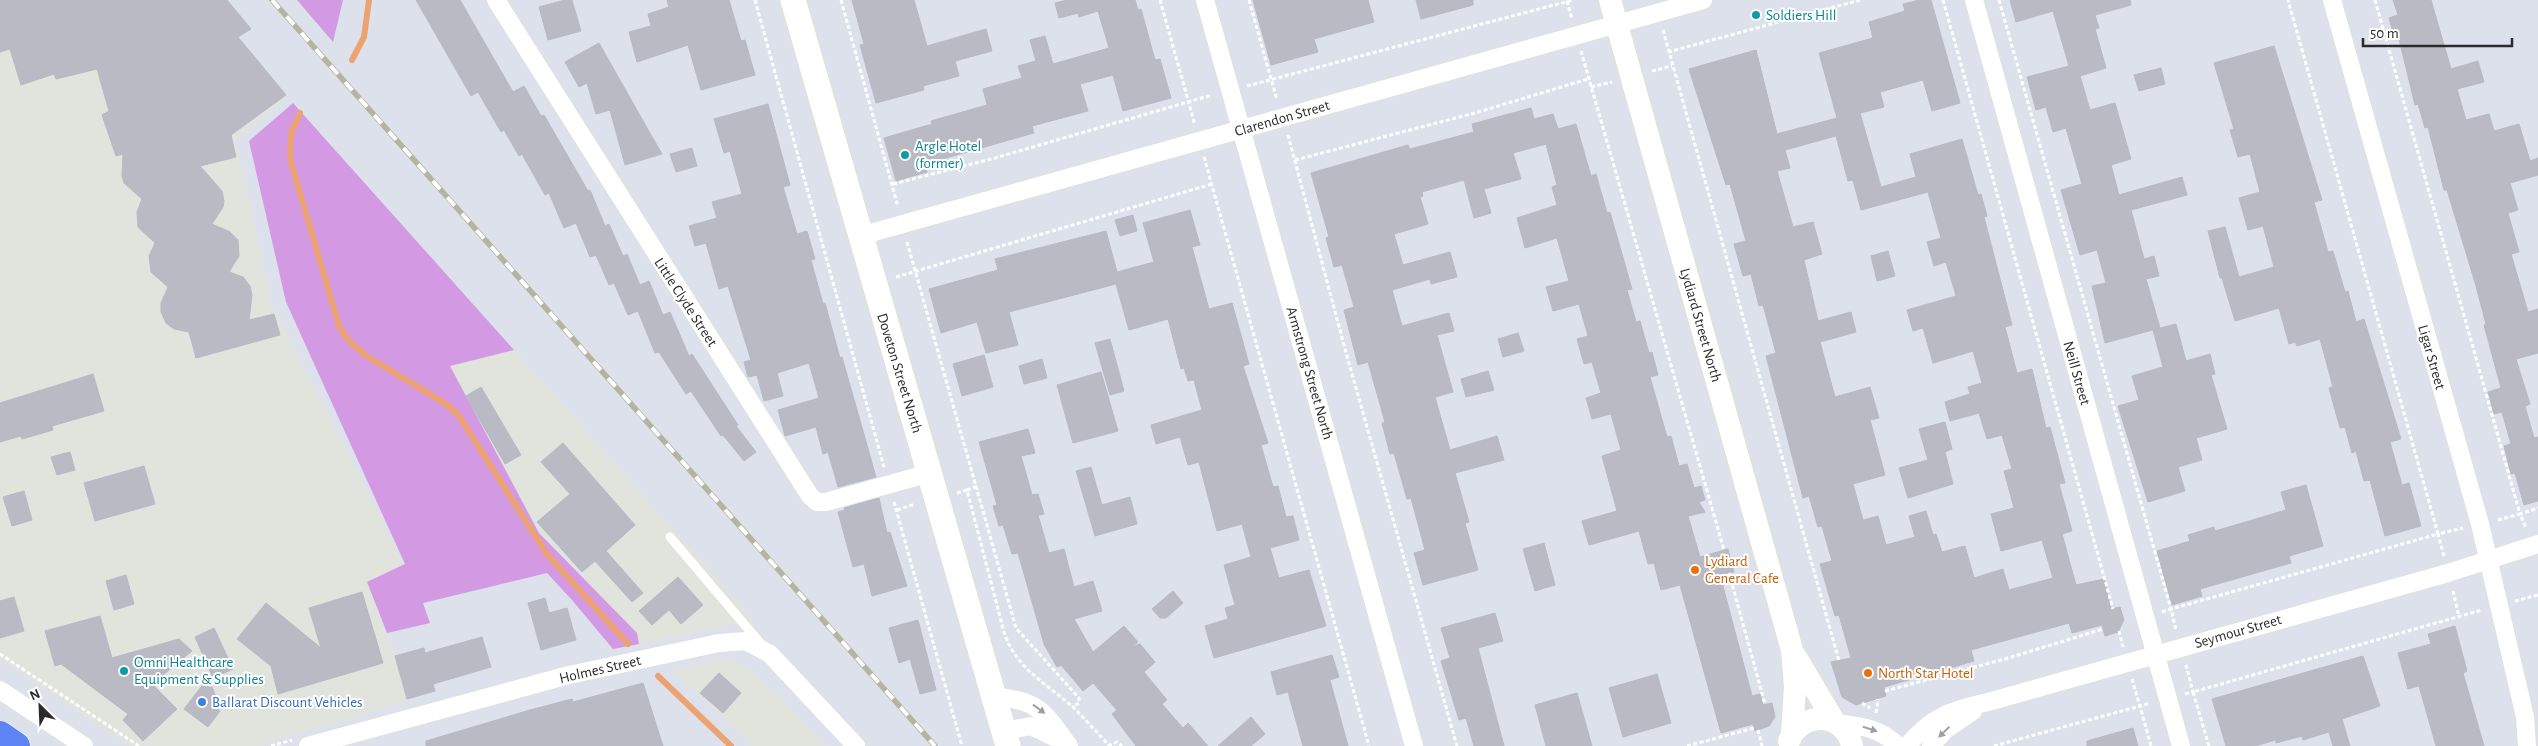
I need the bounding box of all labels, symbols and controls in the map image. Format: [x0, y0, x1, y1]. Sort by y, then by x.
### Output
place label: Soldiers Hill [1766, 8, 1836, 23]
marker: Soldiers Hill [1750, 9, 1762, 21]
scale bar [2363, 15, 2512, 47]
text: 50 m [2370, 26, 2399, 41]
street label: Clarendon Street [1233, 98, 1332, 139]
place label: Argle Hotel (former) [915, 139, 981, 171]
marker: Argle Hotel (former) [899, 149, 911, 161]
street label: Little Clyde Street [651, 255, 720, 350]
street label: Lydiard Street North [1677, 266, 1724, 384]
street label: Armstrong Street North [1283, 305, 1336, 441]
street label: Doveton Street North [874, 312, 925, 435]
street label: Ligar Street [2415, 323, 2448, 391]
street label: Neill Street [2060, 339, 2093, 407]
place label: Lydiard General Cafe [1705, 554, 1779, 586]
marker: Lydiard General Cafe [1689, 564, 1701, 576]
street label: Seymour Street [2193, 612, 2283, 651]
street label: Holmes Street [558, 653, 643, 686]
place label: Omni Healthcare Equipment & Supplies [134, 655, 264, 687]
marker: Omni Healthcare Equipment & Supplies [118, 665, 130, 677]
place label: North Star Hotel [1878, 666, 1974, 681]
marker: North Star Hotel [1862, 667, 1874, 679]
north arrow [15, 681, 65, 731]
text: N [28, 687, 42, 703]
place label: Ballarat Discount Vehicles [212, 695, 363, 710]
marker: Ballarat Discount Vehicles [196, 696, 208, 708]
one-way arrow [1032, 704, 1046, 714]
one-way arrow [1862, 726, 1877, 733]
one-way arrow [1938, 726, 1950, 738]

